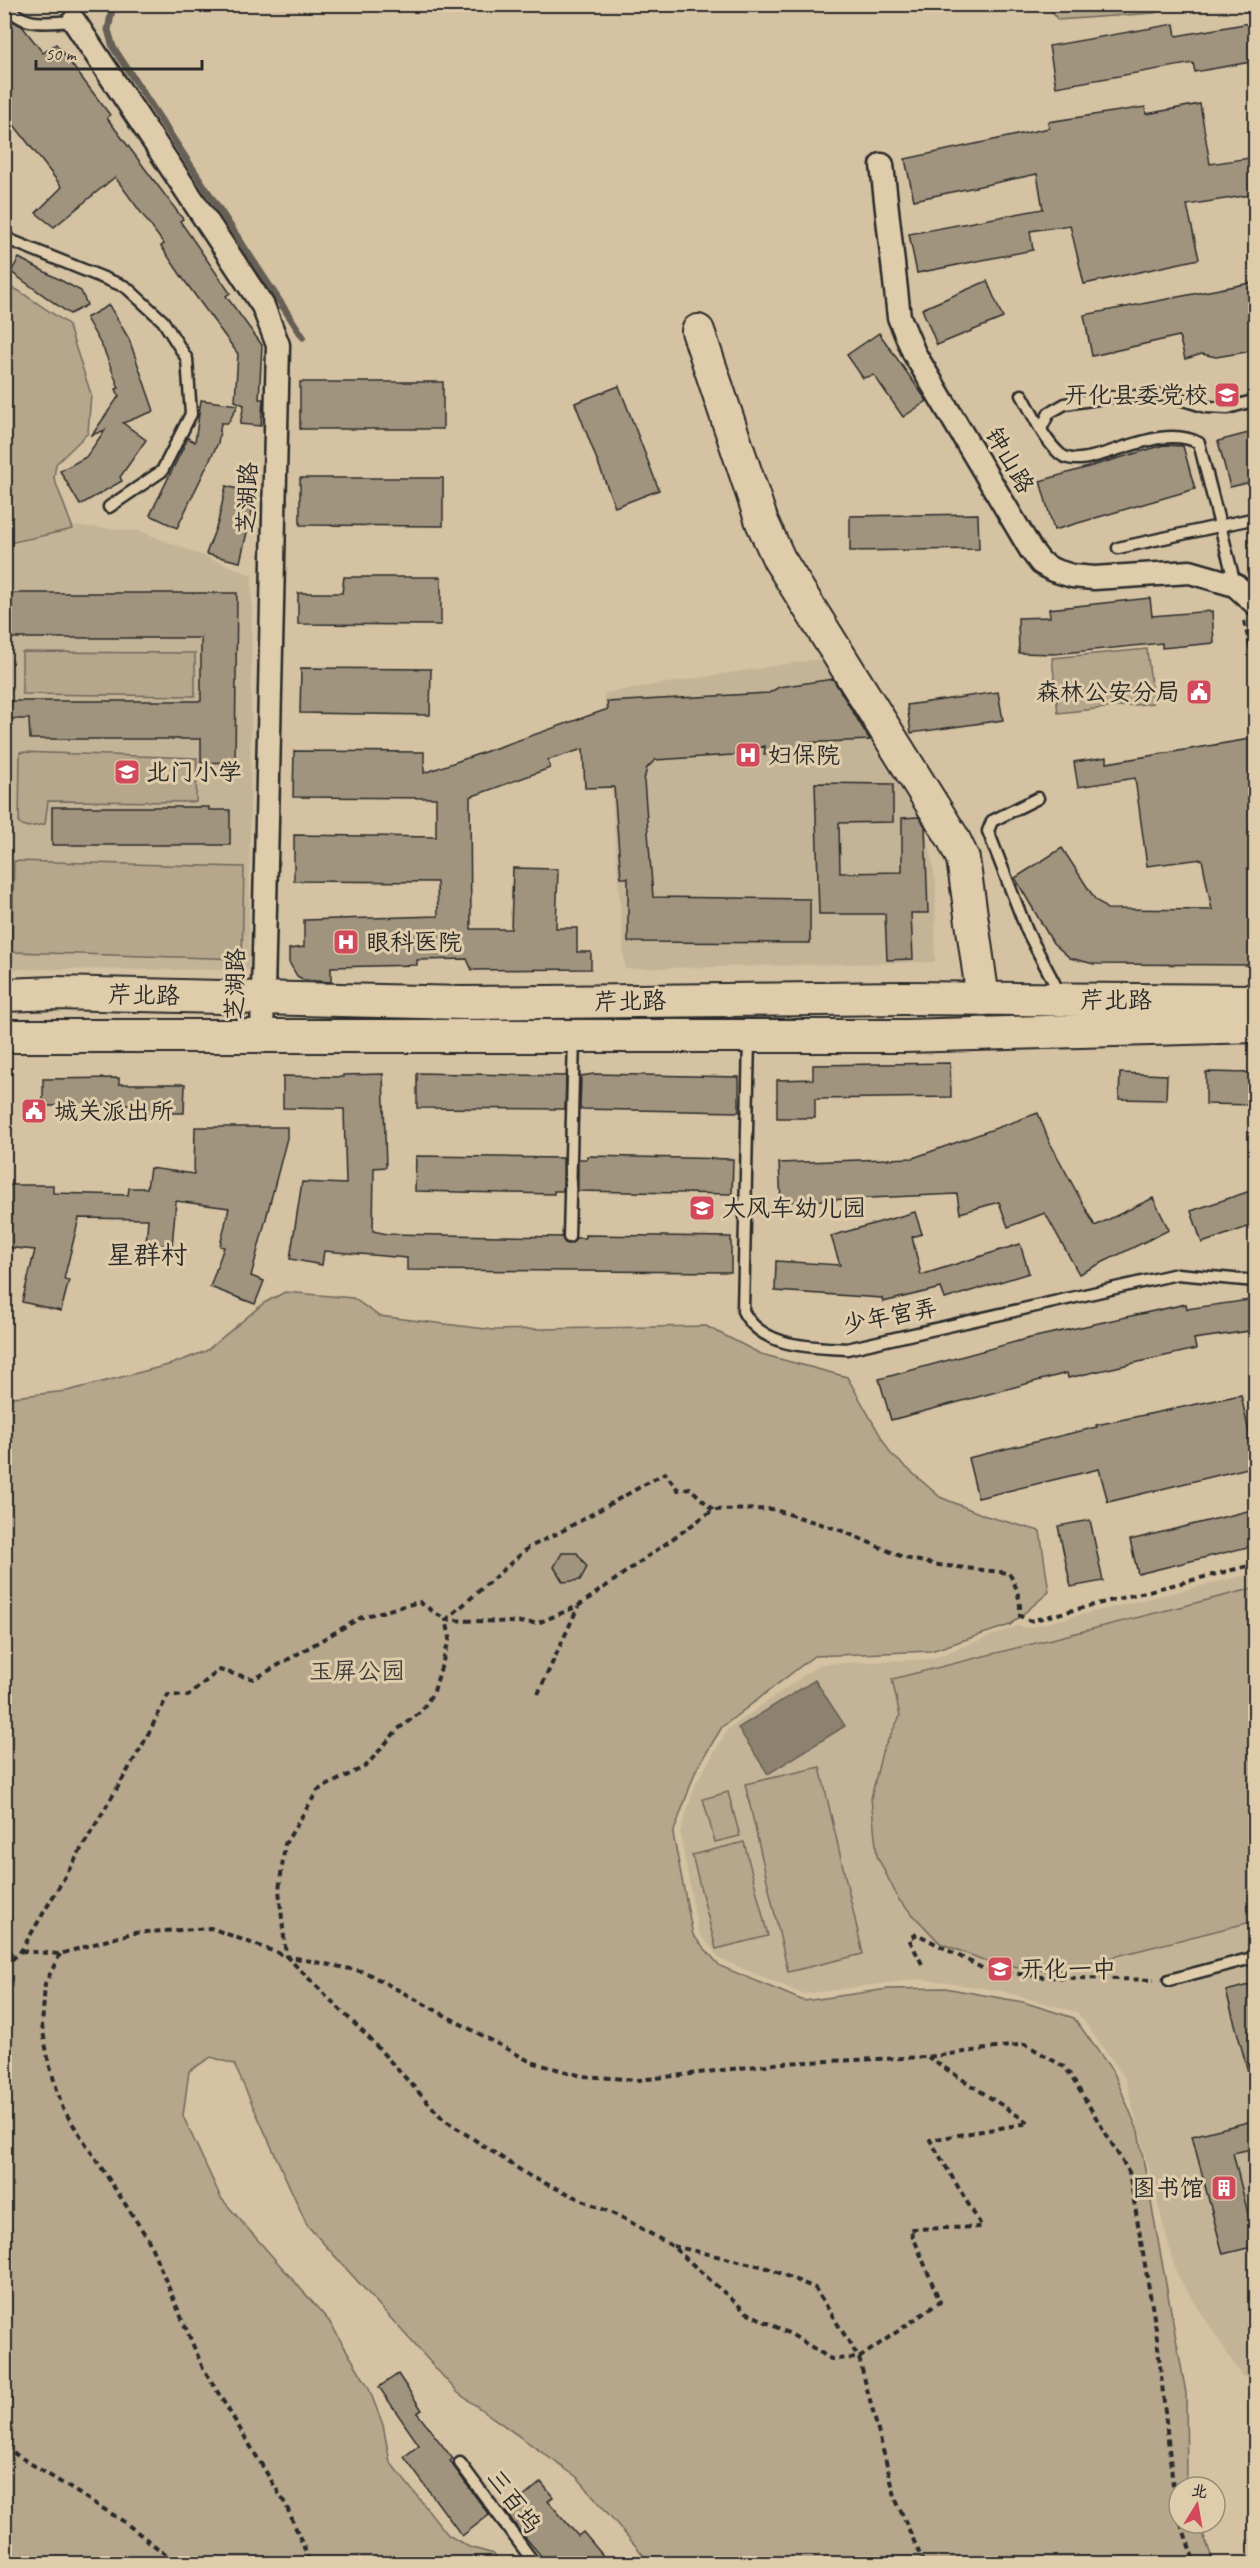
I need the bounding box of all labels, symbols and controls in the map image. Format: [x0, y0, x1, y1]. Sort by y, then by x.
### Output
scale bar [36, 33, 202, 71]
text: 50 m [45, 43, 78, 65]
place label: 开化县委党校 [1064, 380, 1208, 410]
school or university icon: 开化县委党校 [1212, 380, 1242, 410]
street label: 钟山路 [979, 421, 1041, 499]
street label: 芝湖路 [231, 461, 263, 535]
place label: 森林公安分局 [1036, 677, 1180, 707]
public building icon: 森林公安分局 [1184, 677, 1214, 707]
hospital icon: 妇保院 [733, 740, 763, 770]
place label: 妇保院 [768, 740, 840, 770]
school or university icon: 北门小学 [112, 757, 142, 787]
place label: 北门小学 [146, 757, 242, 787]
hospital icon: 眼科医院 [331, 927, 361, 957]
place label: 眼科医院 [366, 927, 462, 957]
street label: 芝湖路 [219, 948, 251, 1020]
street label: 芹北路 [108, 979, 180, 1011]
street label: 芹北路 [594, 985, 666, 1017]
street label: 芹北路 [1080, 985, 1152, 1015]
public building icon: 城关派出所 [19, 1096, 49, 1126]
place label: 城关派出所 [54, 1096, 174, 1126]
school or university icon: 大风车幼儿园 [687, 1193, 717, 1223]
place label: 大风车幼儿园 [722, 1193, 866, 1223]
district label: 星群村 [107, 1238, 188, 1272]
street label: 少年宫弄 [840, 1292, 940, 1340]
park label: 玉屏公园 [309, 1656, 405, 1686]
school or university icon: 开化一中 [985, 1954, 1015, 1984]
place label: 开化一中 [1020, 1954, 1116, 1984]
place label: 图书馆 [1132, 2173, 1204, 2203]
building icon: 图书馆 [1209, 2173, 1239, 2203]
street label: 三百坞 [480, 2463, 548, 2539]
north arrow [1167, 2475, 1227, 2535]
text: 北 [1190, 2480, 1209, 2503]

